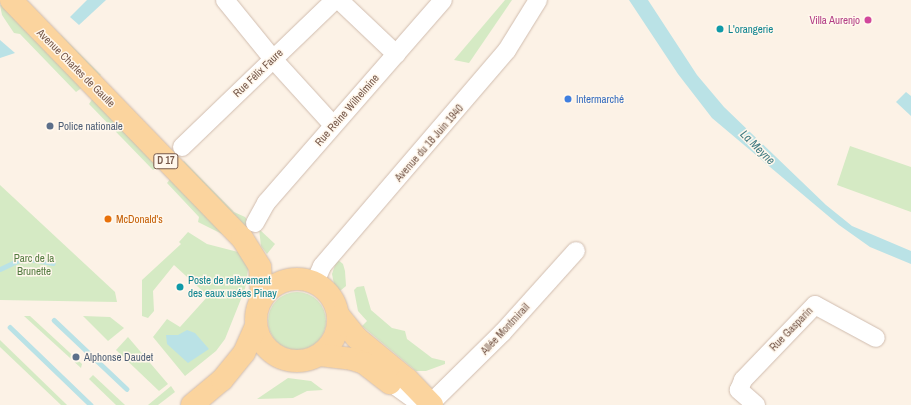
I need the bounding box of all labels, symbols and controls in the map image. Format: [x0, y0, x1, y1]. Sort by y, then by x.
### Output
place label: Villa Aurenjo [809, 13, 860, 27]
marker: Villa Aurenjo [863, 15, 873, 25]
place label: L'orangerie [728, 22, 773, 36]
marker: L'orangerie [715, 24, 725, 34]
street label: Avenue Charles de Gaulle [34, 26, 118, 110]
street label: Rue Félix Faure [230, 46, 286, 100]
street label: Rue Reine Wilhelmine [312, 71, 382, 149]
place label: Intermarché [576, 92, 624, 106]
marker: Intermarché [563, 94, 573, 104]
street label: Avenue du 18 Juin 1940 [392, 102, 466, 184]
place label: Police nationale [58, 119, 123, 133]
marker: Police nationale [45, 121, 55, 131]
water label: La Meyne [737, 128, 777, 168]
road number: D 17 [153, 153, 179, 169]
place label: McDonald's [116, 212, 163, 226]
marker: McDonald's [103, 214, 113, 224]
park label: Parc de la Brunette [14, 252, 54, 278]
place label: Poste de relèvement des eaux usées Pinay [188, 274, 277, 300]
marker: Poste de relèvement des eaux usées Pinay [175, 282, 185, 292]
street label: Allée Montmirail [478, 301, 532, 357]
street label: Rue Gasparin [767, 304, 815, 354]
place label: Alphonse Daudet [84, 350, 153, 364]
marker: Alphonse Daudet [71, 352, 81, 362]

